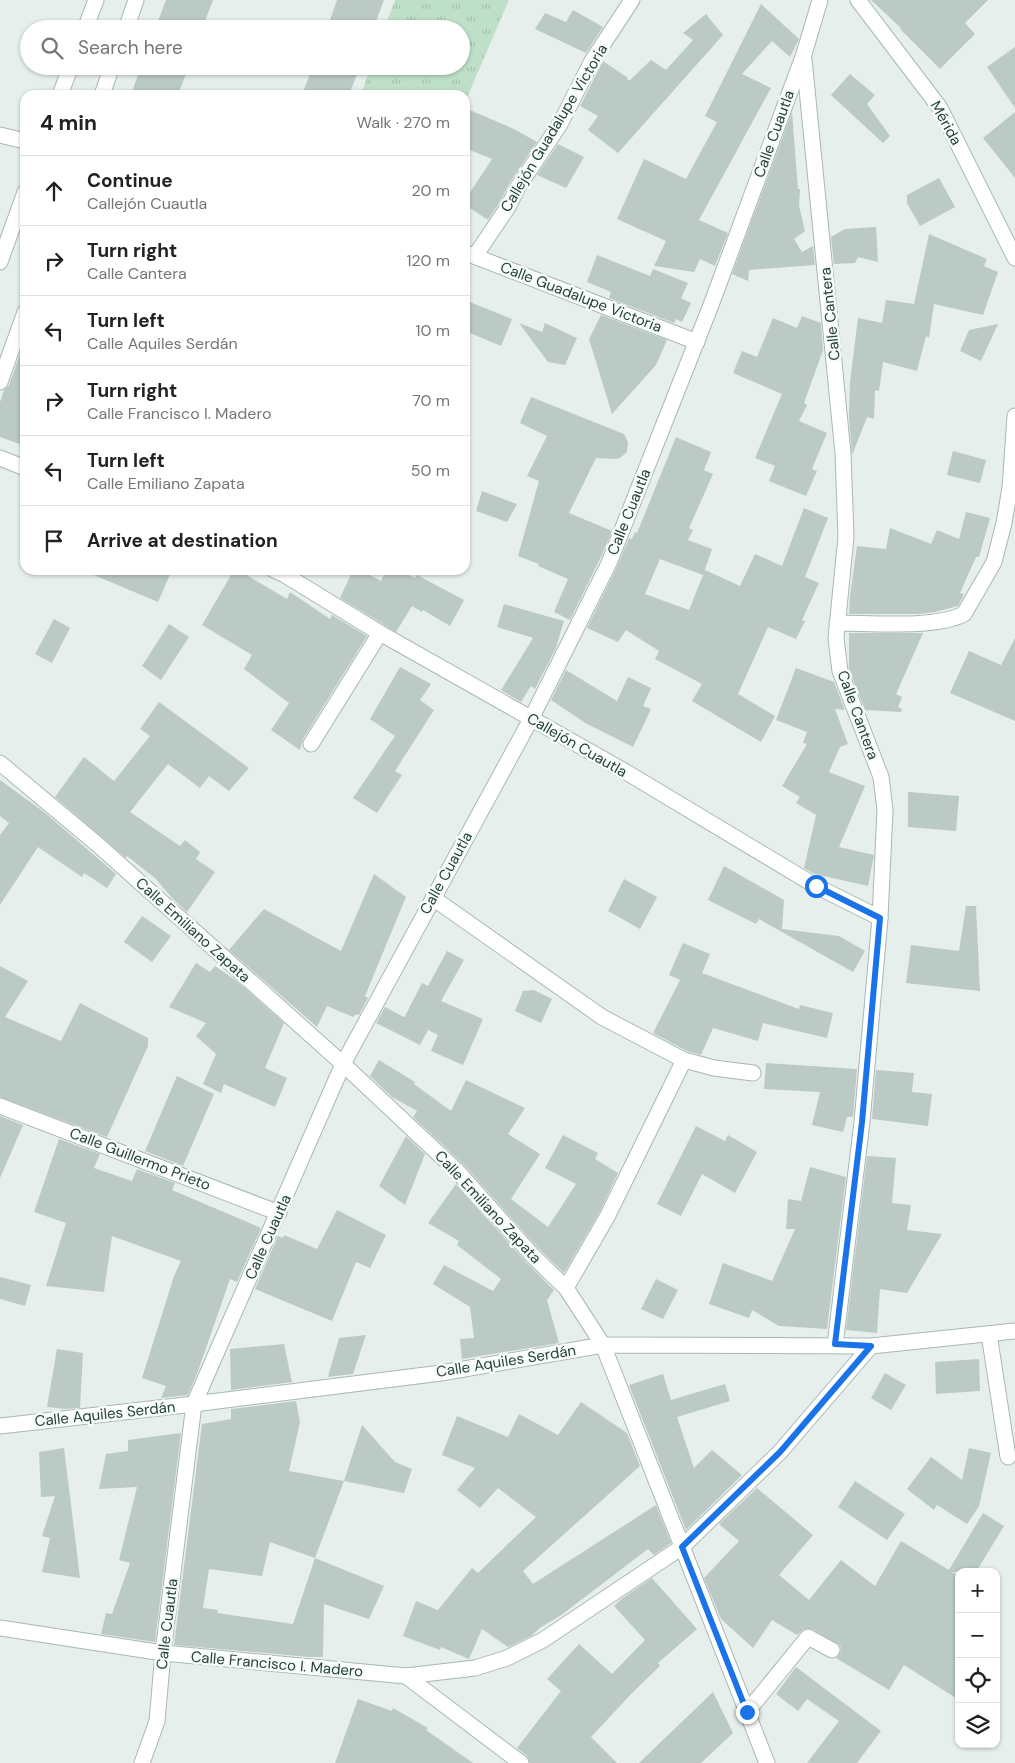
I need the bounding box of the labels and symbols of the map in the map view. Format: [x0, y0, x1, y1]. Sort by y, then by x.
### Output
street label: Callejón Guadalupe Victoria [496, 40, 612, 216]
street label: Calle Cuautla [749, 88, 799, 180]
street label: Mérida [926, 97, 966, 149]
street label: Calle Guadalupe Victoria [497, 257, 665, 337]
street label: Calle Cantera [815, 266, 845, 362]
street label: Calle Cuautla [603, 466, 655, 558]
street label: Calle Cantera [833, 668, 883, 762]
street label: Callejón Cuautla [523, 708, 631, 782]
street label: Calle Cuautla [415, 828, 477, 918]
street label: Calle Emiliano Zapata [131, 873, 255, 987]
route start [805, 875, 828, 898]
street label: Calle Guillermo Prieto [67, 1123, 213, 1195]
street label: Calle Emiliano Zapata [430, 1146, 546, 1268]
street label: Calle Cuautla [240, 1191, 296, 1283]
street label: Calle Aquiles Serdán [435, 1340, 577, 1382]
street label: Calle Aquiles Serdán [34, 1397, 176, 1431]
street label: Calle Cuautla [151, 1577, 183, 1671]
street label: Calle Francisco I. Madero [190, 1647, 364, 1682]
route end [736, 1701, 759, 1724]

